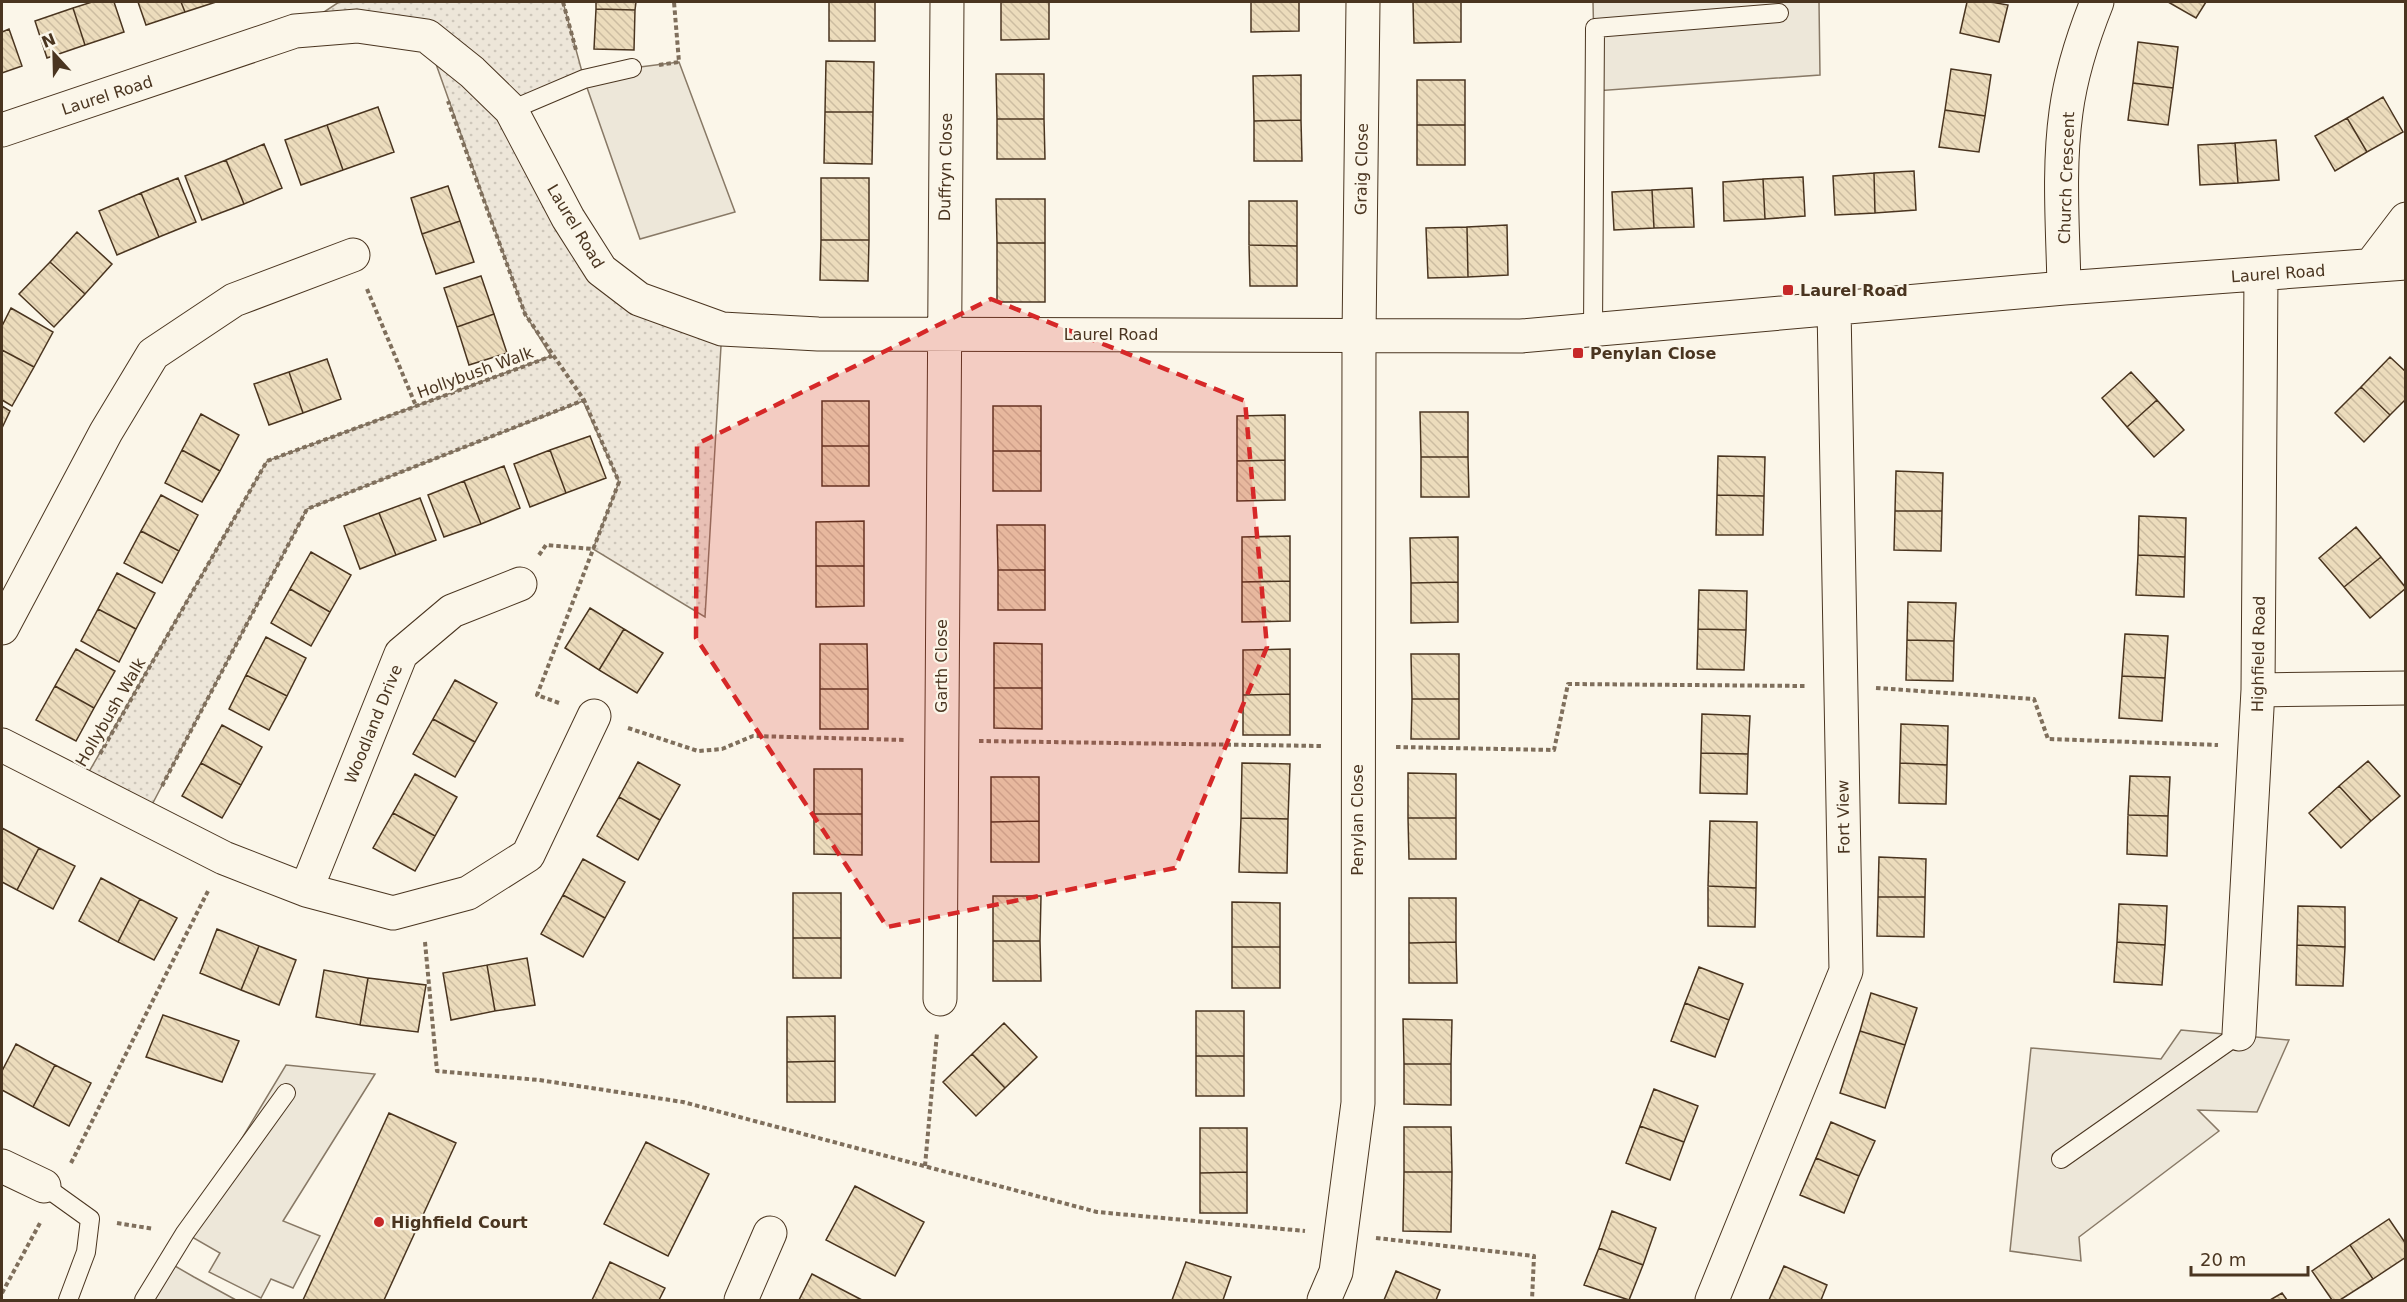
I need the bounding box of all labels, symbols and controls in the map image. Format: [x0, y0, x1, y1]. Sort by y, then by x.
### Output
north arrow [24, 24, 84, 84]
text: N [39, 29, 58, 52]
street label: Laurel Road [59, 72, 155, 119]
street label: Church Crescent [2055, 112, 2078, 244]
street label: Duffryn Close [935, 113, 956, 221]
street label: Graig Close [1351, 123, 1372, 215]
street label: Laurel Road [543, 181, 608, 272]
street label: Laurel Road [2230, 261, 2326, 286]
place label: Laurel Road [1800, 281, 1908, 300]
marker: Laurel Road [1781, 283, 1795, 297]
street label: Laurel Road [1064, 325, 1158, 344]
street label: Hollybush Walk [414, 342, 537, 402]
place label: Penylan Close [1590, 344, 1716, 363]
marker: Penylan Close [1571, 346, 1585, 360]
street label: Highfield Road [2248, 596, 2269, 712]
street label: Garth Close [932, 619, 951, 713]
street label: Hollybush Walk [72, 654, 150, 770]
street label: Woodland Drive [341, 662, 406, 787]
street label: Penylan Close [1348, 764, 1367, 876]
street label: Fort View [1833, 780, 1854, 854]
place label: Highfield Court [391, 1213, 528, 1232]
marker: Highfield Court [372, 1215, 386, 1229]
scale bar [2191, 1239, 2308, 1277]
text: 20 m [2200, 1249, 2246, 1270]

